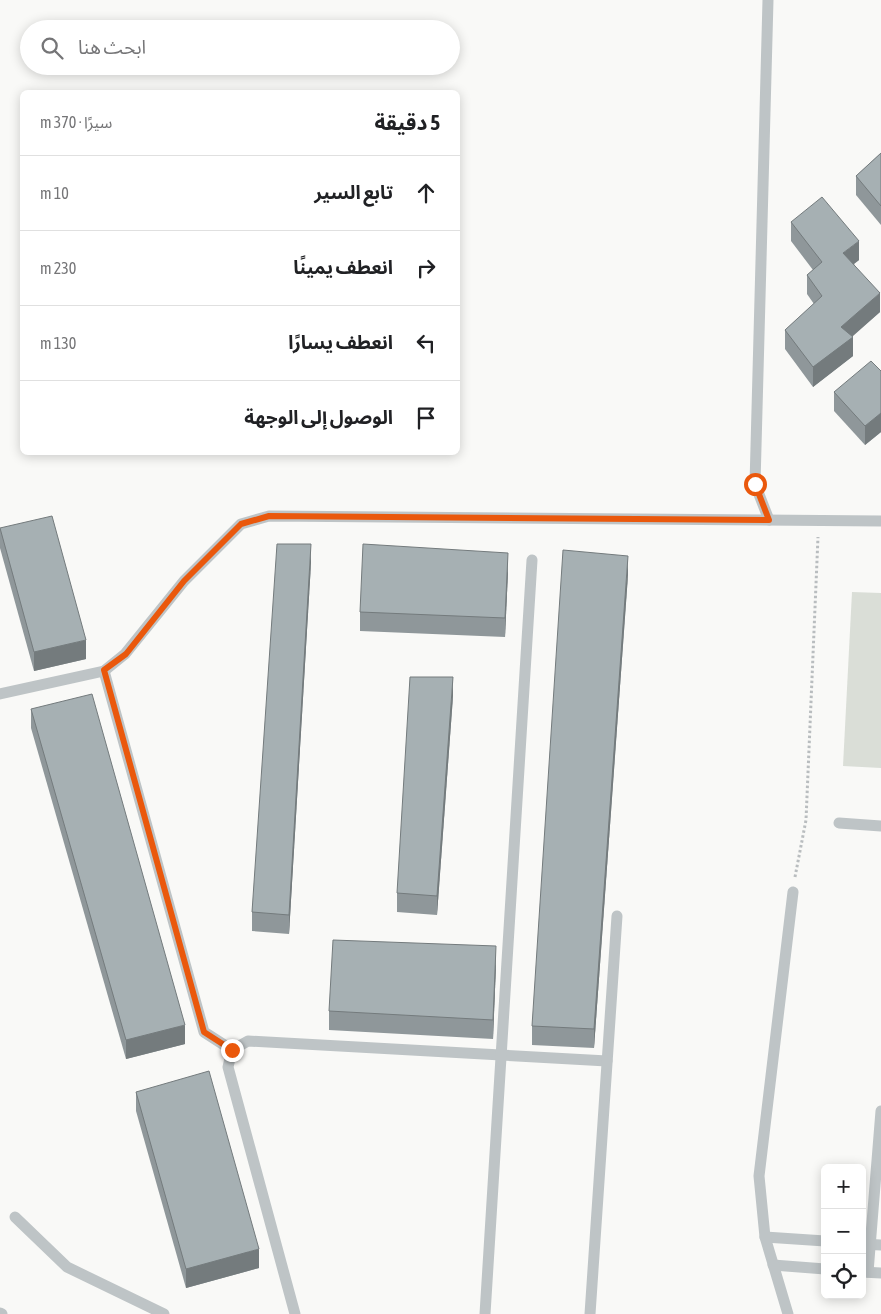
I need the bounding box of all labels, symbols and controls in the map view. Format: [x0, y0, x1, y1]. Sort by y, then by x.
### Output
search box [20, 20, 460, 75]
icon: search [38, 34, 66, 62]
text: ابحث هنا [78, 36, 146, 58]
text: 5 دقيقة [374, 110, 440, 134]
text: سيرًا · 370 m [40, 113, 112, 131]
icon: ahead [412, 179, 440, 207]
text: تابع السير [314, 181, 393, 203]
text: 10 m [40, 184, 69, 202]
icon: right [412, 254, 440, 282]
text: انعطف يمينًا [293, 256, 393, 278]
text: 230 m [40, 259, 76, 277]
icon: left [412, 329, 440, 357]
text: انعطف يسارًا [288, 331, 393, 353]
text: 130 m [40, 334, 76, 352]
icon: arrive [412, 404, 440, 432]
text: الوصول إلى الوجهة [244, 406, 393, 428]
route start [744, 473, 767, 496]
route end [221, 1039, 244, 1062]
map controls [821, 1164, 866, 1299]
button: + [821, 1164, 866, 1209]
button: − [821, 1209, 866, 1254]
button: locate [821, 1254, 866, 1299]

